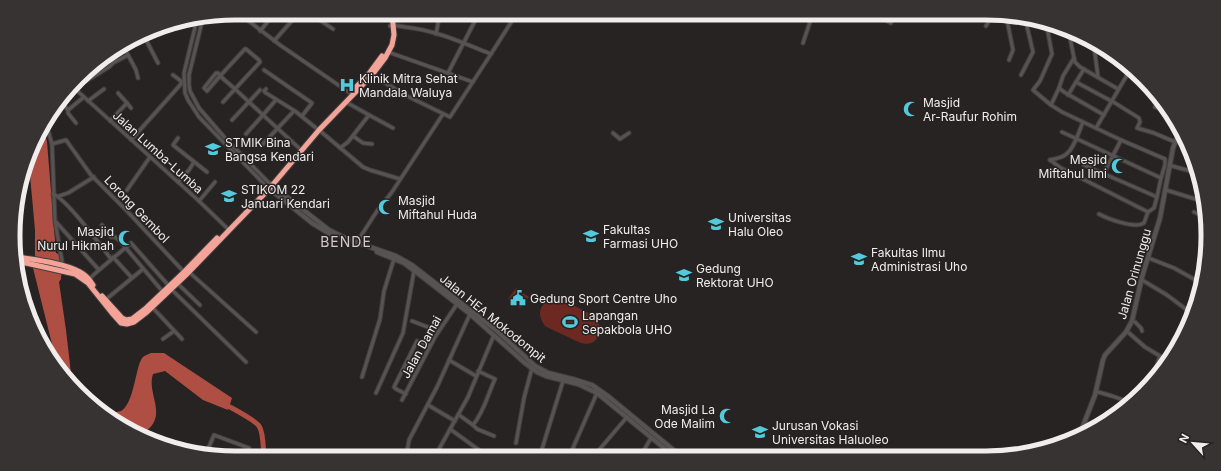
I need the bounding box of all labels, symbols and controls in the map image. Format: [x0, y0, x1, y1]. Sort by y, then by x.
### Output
place label: Klinik Mitra Sehat Mandala Waluya [359, 71, 458, 100]
hospital icon: Klinik Mitra Sehat Mandala Waluya [338, 76, 356, 94]
place label: Masjid Ar-Raufur Rohim [923, 95, 1017, 124]
mosque icon: Masjid Ar-Raufur Rohim [902, 100, 920, 118]
street label: Jalan Lumba-Lumba [110, 107, 206, 197]
place label: STMIK Bina Bangsa Kendari [225, 135, 314, 164]
school or university icon: STMIK Bina Bangsa Kendari [204, 140, 222, 158]
place label: Mesjid Miftahul Ilmi [1038, 152, 1107, 181]
mosque icon: Mesjid Miftahul Ilmi [1110, 157, 1128, 175]
street label: Lorong Gembol [101, 172, 173, 246]
place label: STIKOM 22 Januari Kendari [241, 182, 330, 211]
school or university icon: STIKOM 22 Januari Kendari [220, 187, 238, 205]
place label: Masjid Miftahul Huda [398, 193, 477, 222]
mosque icon: Masjid Miftahul Huda [377, 198, 395, 216]
place label: Universitas Halu Oleo [728, 210, 791, 239]
school or university icon: Universitas Halu Oleo [707, 215, 725, 233]
place label: Fakultas Farmasi UHO [603, 222, 678, 251]
place label: Masjid Nurul Hikmah [37, 224, 114, 253]
school or university icon: Fakultas Farmasi UHO [582, 227, 600, 245]
street label: Jalan Orinunggu [1114, 227, 1154, 321]
mosque icon: Masjid Nurul Hikmah [117, 229, 135, 247]
district label: BENDE [320, 233, 372, 250]
place label: Fakultas Ilmu Administrasi Uho [871, 245, 967, 274]
school or university icon: Fakultas Ilmu Administrasi Uho [850, 250, 868, 268]
place label: Gedung Rektorat UHO [696, 261, 774, 290]
school or university icon: Gedung Rektorat UHO [675, 266, 693, 284]
street label: Jalan HEA Mokodompit [437, 271, 549, 365]
public building icon: Gedung Sport Centre Uho [509, 289, 527, 307]
place label: Gedung Sport Centre Uho [530, 291, 677, 306]
place label: Lapangan Sepakbola UHO [582, 308, 672, 337]
street label: Jalan Damai [398, 313, 444, 381]
sports icon: Lapangan Sepakbola UHO [561, 313, 579, 331]
place label: Masjid La Ode Malim [654, 402, 715, 431]
mosque icon: Masjid La Ode Malim [718, 407, 736, 425]
place label: Jurusan Vokasi Universitas Haluoleo [772, 418, 889, 447]
school or university icon: Jurusan Vokasi Universitas Haluoleo [751, 423, 769, 441]
north arrow [1173, 423, 1213, 463]
text: N [1176, 432, 1192, 445]

